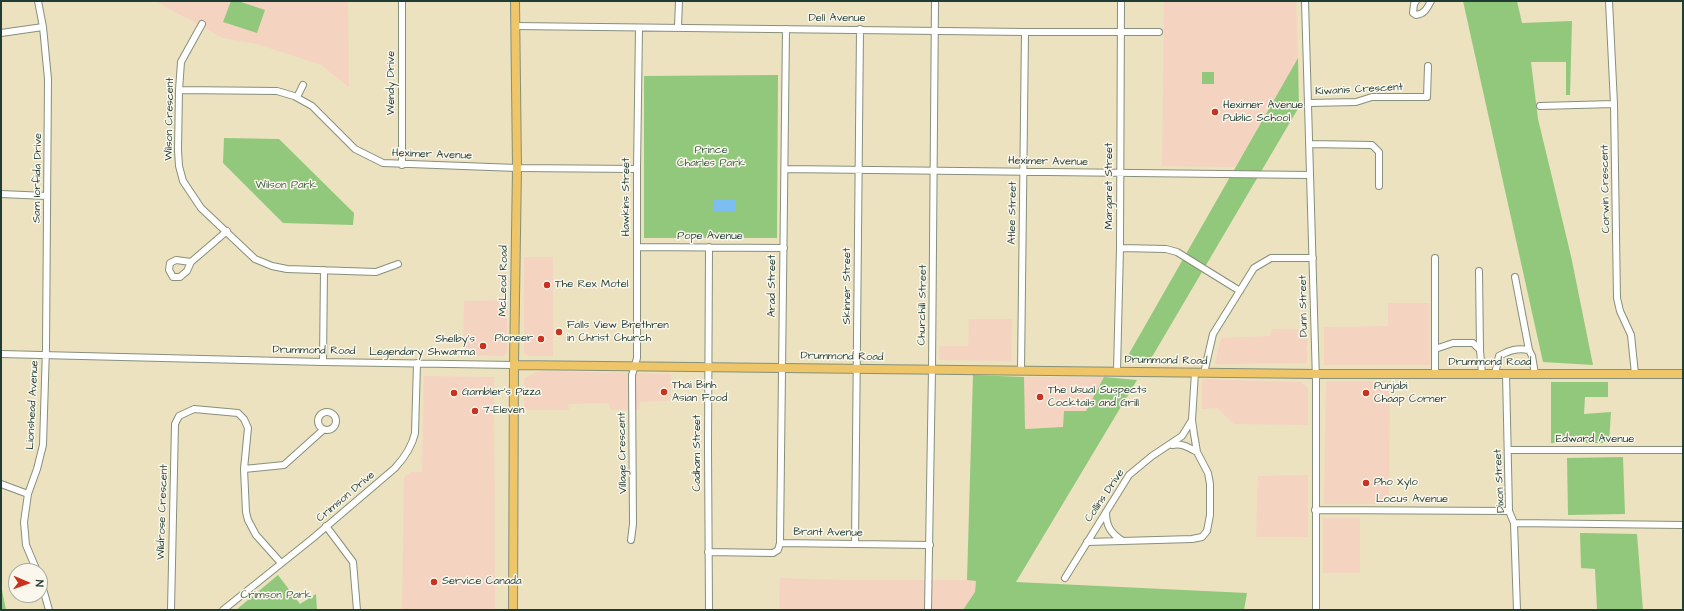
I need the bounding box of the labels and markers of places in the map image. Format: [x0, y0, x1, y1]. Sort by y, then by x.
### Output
place label: Heximer Avenue Public School [1223, 99, 1303, 125]
marker: Heximer Avenue Public School [1210, 107, 1220, 117]
place label: The Rex Motel [555, 278, 628, 292]
marker: The Rex Motel [542, 280, 552, 290]
place label: Falls View Brethren in Christ Church [567, 319, 669, 345]
marker: Falls View Brethren in Christ Church [554, 327, 564, 337]
place label: Pioneer [495, 332, 533, 346]
place label: Shelby's Legendary Shwarma [369, 333, 475, 359]
marker: Pioneer [536, 334, 546, 344]
marker: Shelby's Legendary Shwarma [478, 341, 488, 351]
place label: Thai Binh Asian Food [672, 379, 727, 405]
place label: Punjabi Chaap Corner [1374, 380, 1447, 406]
place label: The Usual Suspects Cocktails and Grill [1048, 384, 1147, 410]
place label: Gambler's Pizza [462, 386, 541, 400]
marker: Thai Binh Asian Food [659, 387, 669, 397]
marker: Gambler's Pizza [449, 388, 459, 398]
marker: Punjabi Chaap Corner [1361, 388, 1371, 398]
marker: The Usual Suspects Cocktails and Grill [1035, 392, 1045, 402]
place label: 7-Eleven [483, 404, 525, 418]
marker: 7-Eleven [470, 406, 480, 416]
place label: Pho Xylo [1374, 476, 1418, 490]
marker: Pho Xylo [1361, 478, 1371, 488]
place label: Service Canada [442, 575, 521, 589]
marker: Service Canada [429, 577, 439, 587]

